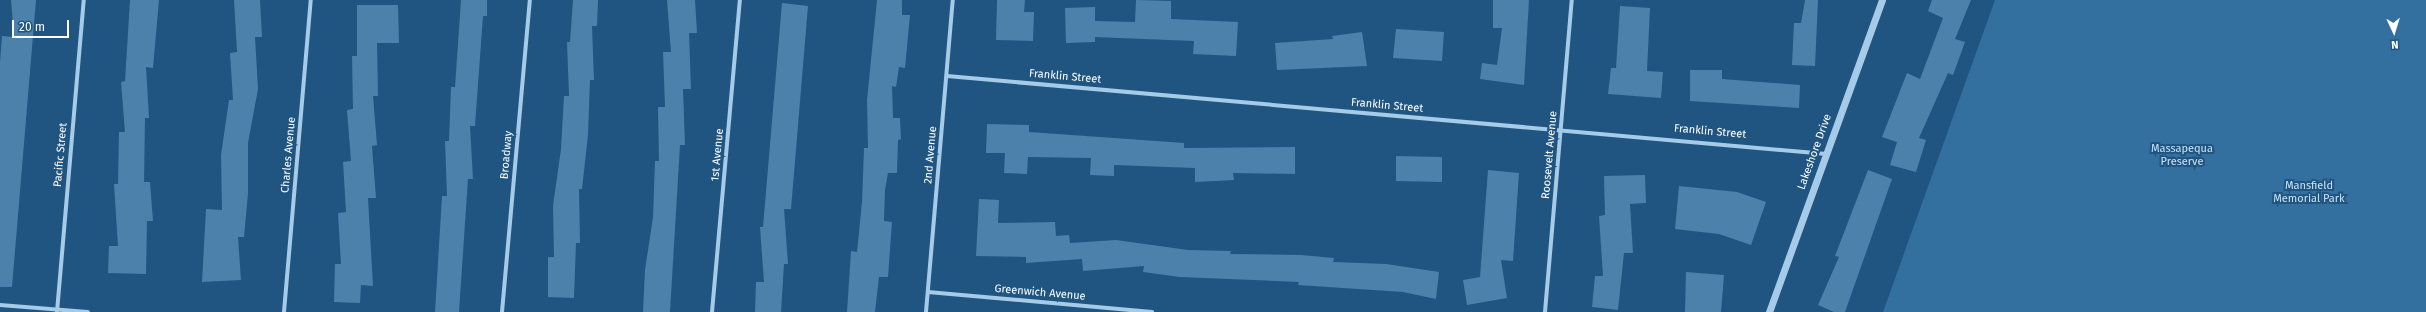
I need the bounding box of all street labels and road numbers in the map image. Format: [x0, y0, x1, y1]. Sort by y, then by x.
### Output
street label: Franklin Street [1028, 67, 1102, 87]
street label: Franklin Street [1350, 96, 1424, 116]
street label: Roosevelt Avenue [1540, 110, 1560, 200]
street label: Lakeshore Drive [1795, 112, 1835, 192]
street label: Charles Avenue [279, 116, 299, 194]
street label: Pacific Street [52, 122, 70, 188]
street label: Franklin Street [1673, 122, 1747, 142]
street label: 2nd Avenue [922, 126, 940, 184]
street label: 1st Avenue [709, 128, 727, 182]
street label: Broadway [498, 130, 516, 180]
street label: Greenwich Avenue [994, 282, 1086, 304]

